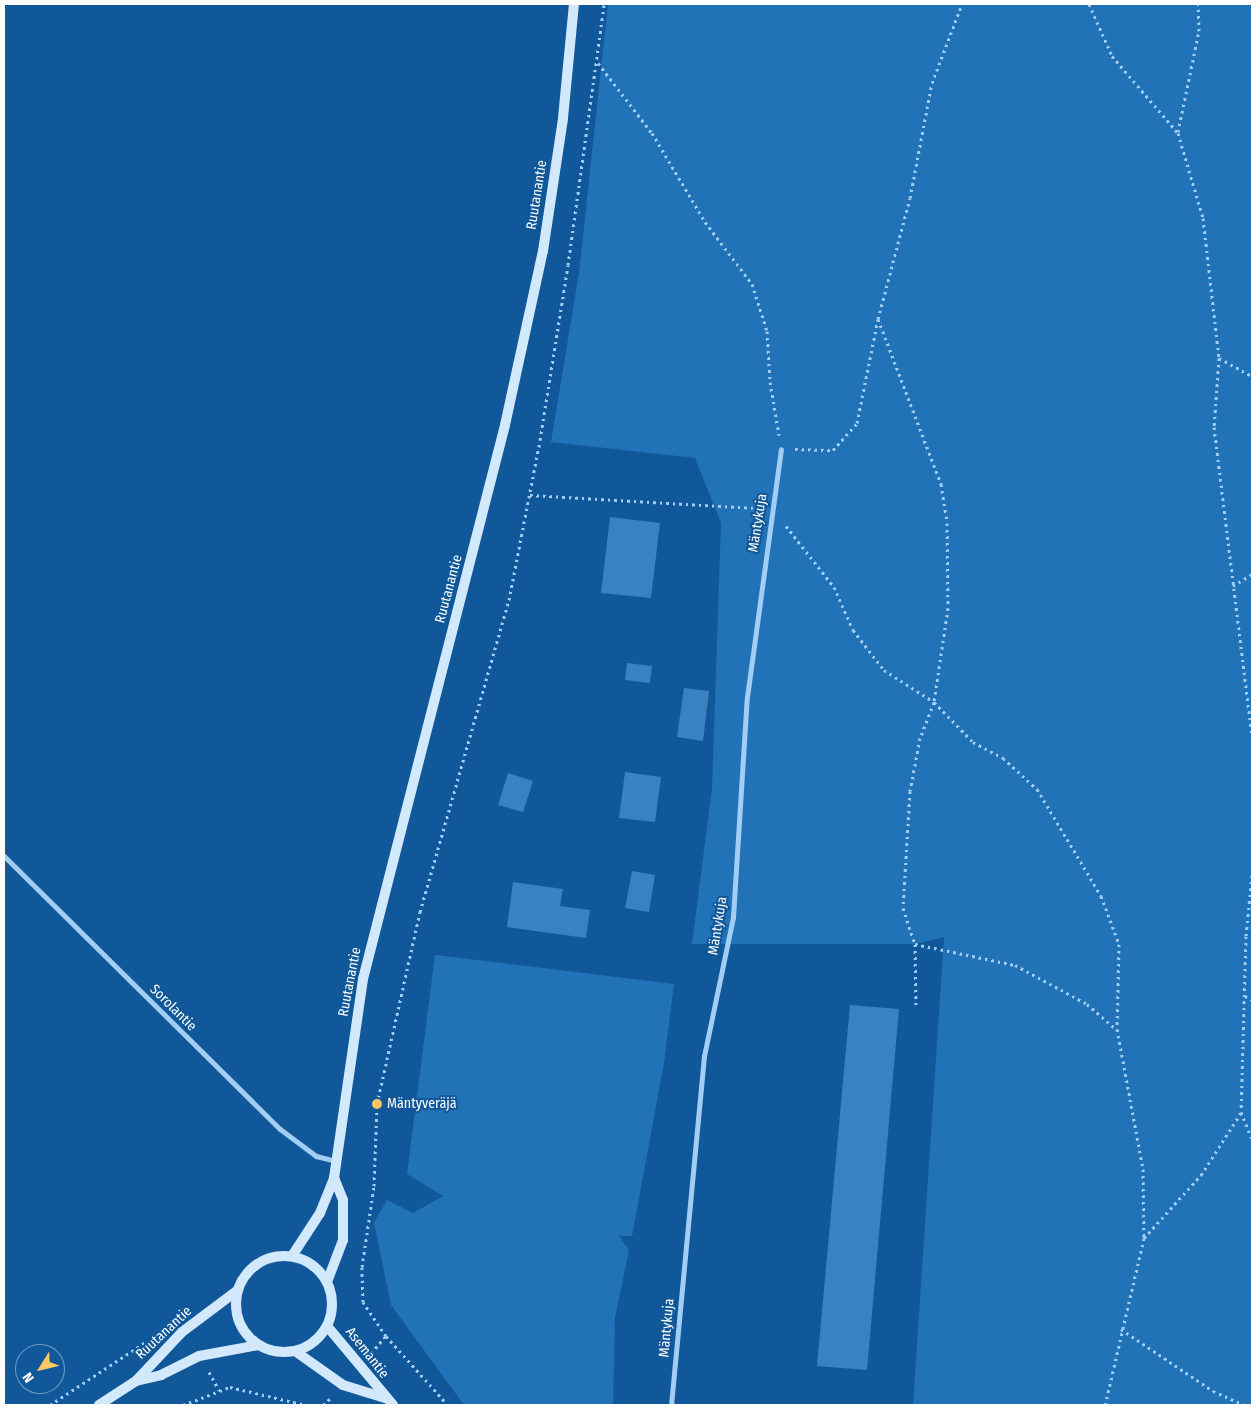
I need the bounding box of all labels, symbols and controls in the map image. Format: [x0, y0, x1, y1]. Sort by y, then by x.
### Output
street label: Ruutanantie [523, 159, 551, 231]
street label: Mäntykuja [745, 492, 771, 554]
street label: Ruutanantie [432, 553, 466, 625]
street label: Mäntykuja [705, 895, 731, 957]
street label: Ruutanantie [335, 946, 365, 1018]
street label: Sorolantie [146, 981, 200, 1035]
place label: Mäntyveräjä [387, 1096, 457, 1112]
marker: Mäntyveräjä [371, 1098, 383, 1110]
street label: Mäntykuja [656, 1298, 678, 1358]
street label: Ruutanantie [133, 1303, 195, 1363]
street label: Asemantie [342, 1324, 392, 1382]
north arrow [15, 1344, 65, 1394]
text: N [19, 1369, 38, 1386]

